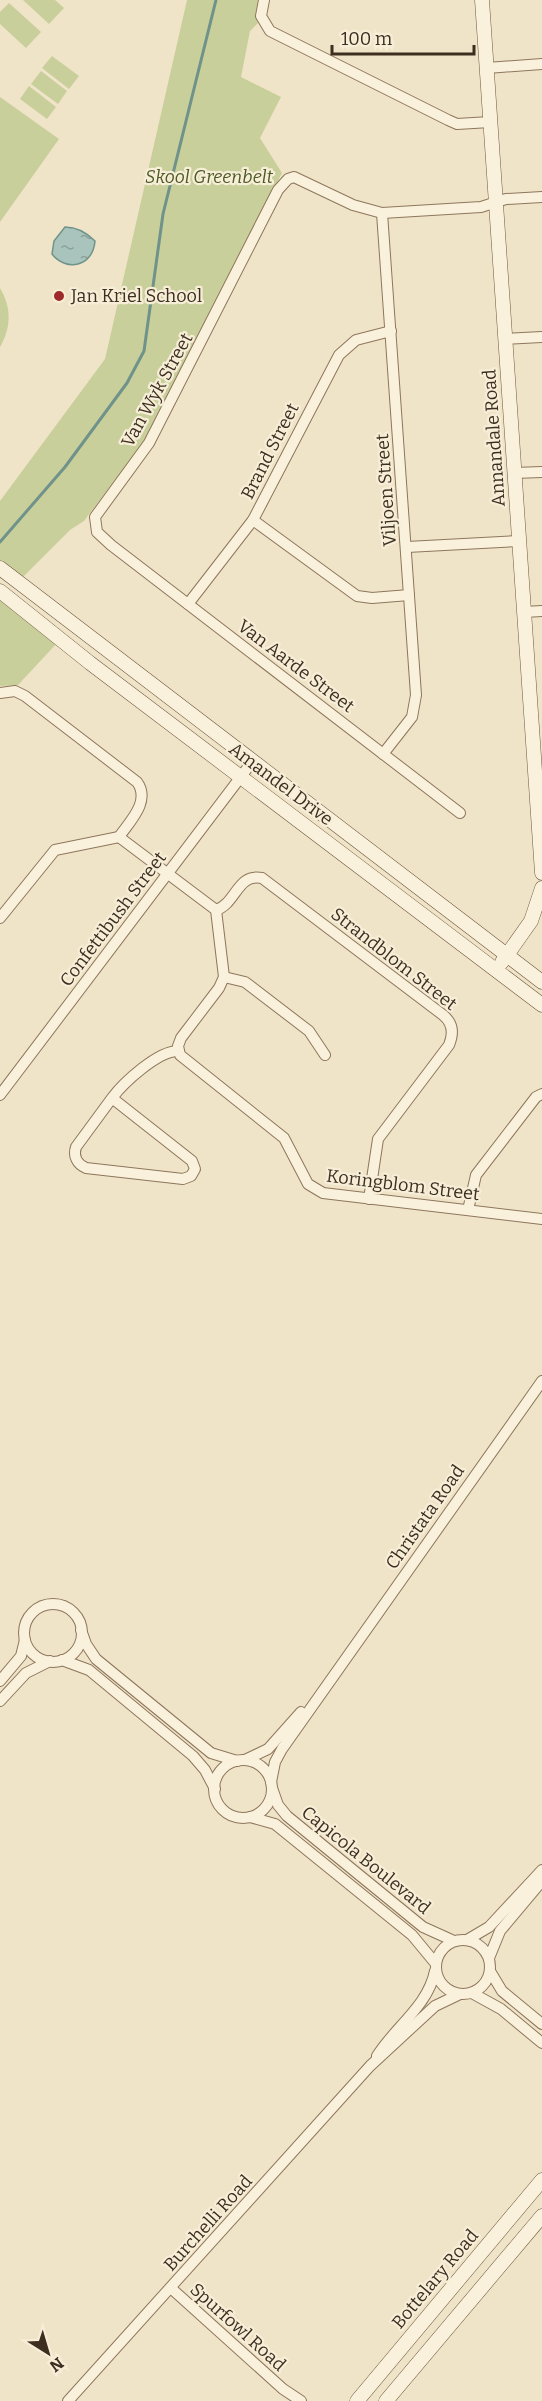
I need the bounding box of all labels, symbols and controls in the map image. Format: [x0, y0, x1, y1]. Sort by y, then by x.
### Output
scale bar [332, 18, 474, 56]
text: 100 m [341, 28, 392, 50]
park label: Skool Greenbelt [145, 166, 274, 188]
place label: Jan Kriel School [70, 285, 202, 307]
marker: Jan Kriel School [52, 289, 66, 303]
street label: Van Wyk Street [117, 329, 198, 451]
street label: Annandale Road [478, 368, 510, 507]
street label: Brand Street [236, 399, 304, 503]
street label: Viljoen Street [371, 432, 401, 547]
street label: Van Aarde Street [233, 615, 359, 717]
street label: Amandel Drive [225, 738, 337, 830]
street label: Confettibush Street [55, 847, 171, 991]
street label: Strandblom Street [327, 903, 462, 1015]
street label: Koringblom Street [325, 1165, 481, 1205]
street label: Christata Road [381, 1460, 469, 1573]
street label: Capicola Boulevard [297, 1801, 435, 1919]
street label: Burchelli Road [159, 2170, 257, 2276]
street label: Bottelary Road [387, 2225, 483, 2333]
street label: Spurfowl Road [186, 2278, 291, 2376]
north arrow [18, 2323, 78, 2383]
text: N [46, 2353, 67, 2376]

